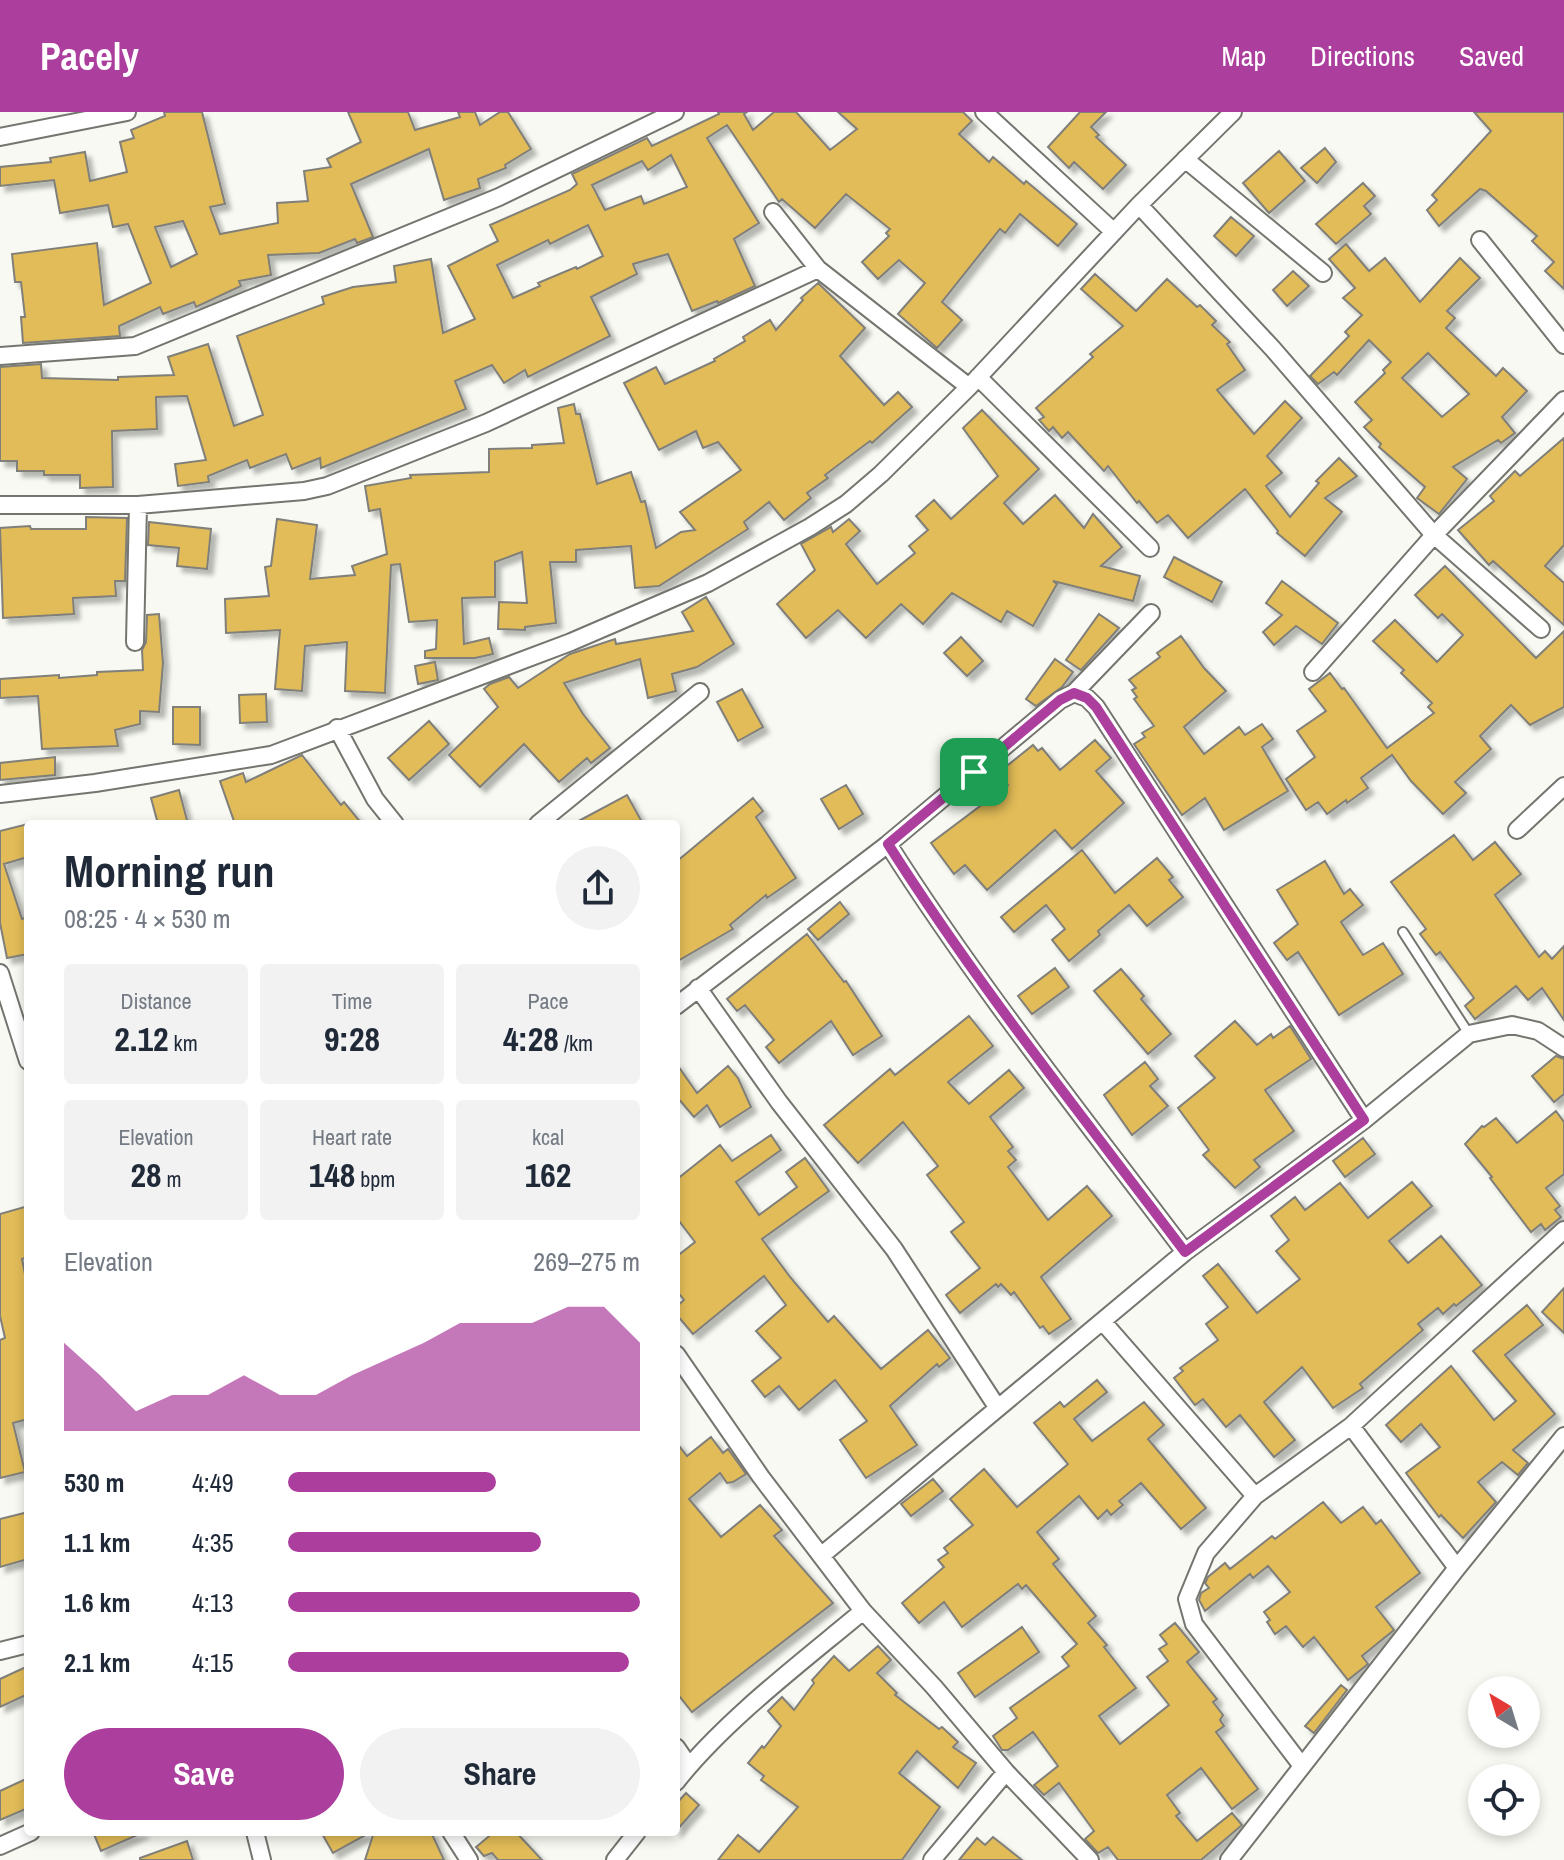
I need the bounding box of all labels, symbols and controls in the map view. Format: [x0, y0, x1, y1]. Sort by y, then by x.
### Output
text: Pacely [40, 31, 139, 82]
text: Map [1222, 37, 1266, 75]
text: Directions [1310, 37, 1415, 75]
text: Saved [1459, 37, 1524, 75]
pin [940, 738, 1008, 806]
icon: arrive [952, 750, 996, 794]
text: Morning run [64, 841, 274, 901]
button: share [556, 846, 640, 930]
text: 08:25 · 4 × 530 m [64, 901, 231, 936]
text: Distance [120, 986, 192, 1016]
text: Time [332, 986, 372, 1016]
text: Pace [527, 986, 569, 1016]
text: 2.12 [114, 1016, 169, 1062]
text: 9:28 [324, 1016, 380, 1062]
text: 4:28 [503, 1016, 559, 1062]
text: km [169, 1028, 198, 1058]
text: /km [559, 1028, 593, 1058]
text: Elevation [118, 1122, 194, 1152]
text: Heart rate [312, 1122, 392, 1152]
text: kcal [532, 1122, 564, 1152]
text: 28 [130, 1152, 161, 1198]
text: 148 [309, 1152, 355, 1198]
text: 162 [525, 1152, 571, 1198]
text: m [161, 1164, 182, 1194]
text: bpm [355, 1164, 395, 1194]
text: Elevation [64, 1244, 153, 1279]
text: 269–275 m [533, 1244, 640, 1279]
text: 530 m [64, 1465, 124, 1500]
text: 4:49 [192, 1465, 234, 1500]
text: 1.1 km [64, 1525, 130, 1560]
text: 4:35 [192, 1525, 234, 1560]
text: 1.6 km [64, 1585, 130, 1620]
text: 4:13 [192, 1585, 234, 1620]
text: 2.1 km [64, 1645, 130, 1680]
text: 4:15 [192, 1645, 234, 1680]
north arrow [1468, 1676, 1540, 1748]
map controls [1468, 1676, 1540, 1836]
button: Save [64, 1728, 344, 1820]
button: Share [360, 1728, 640, 1820]
button: locate [1468, 1764, 1540, 1836]

